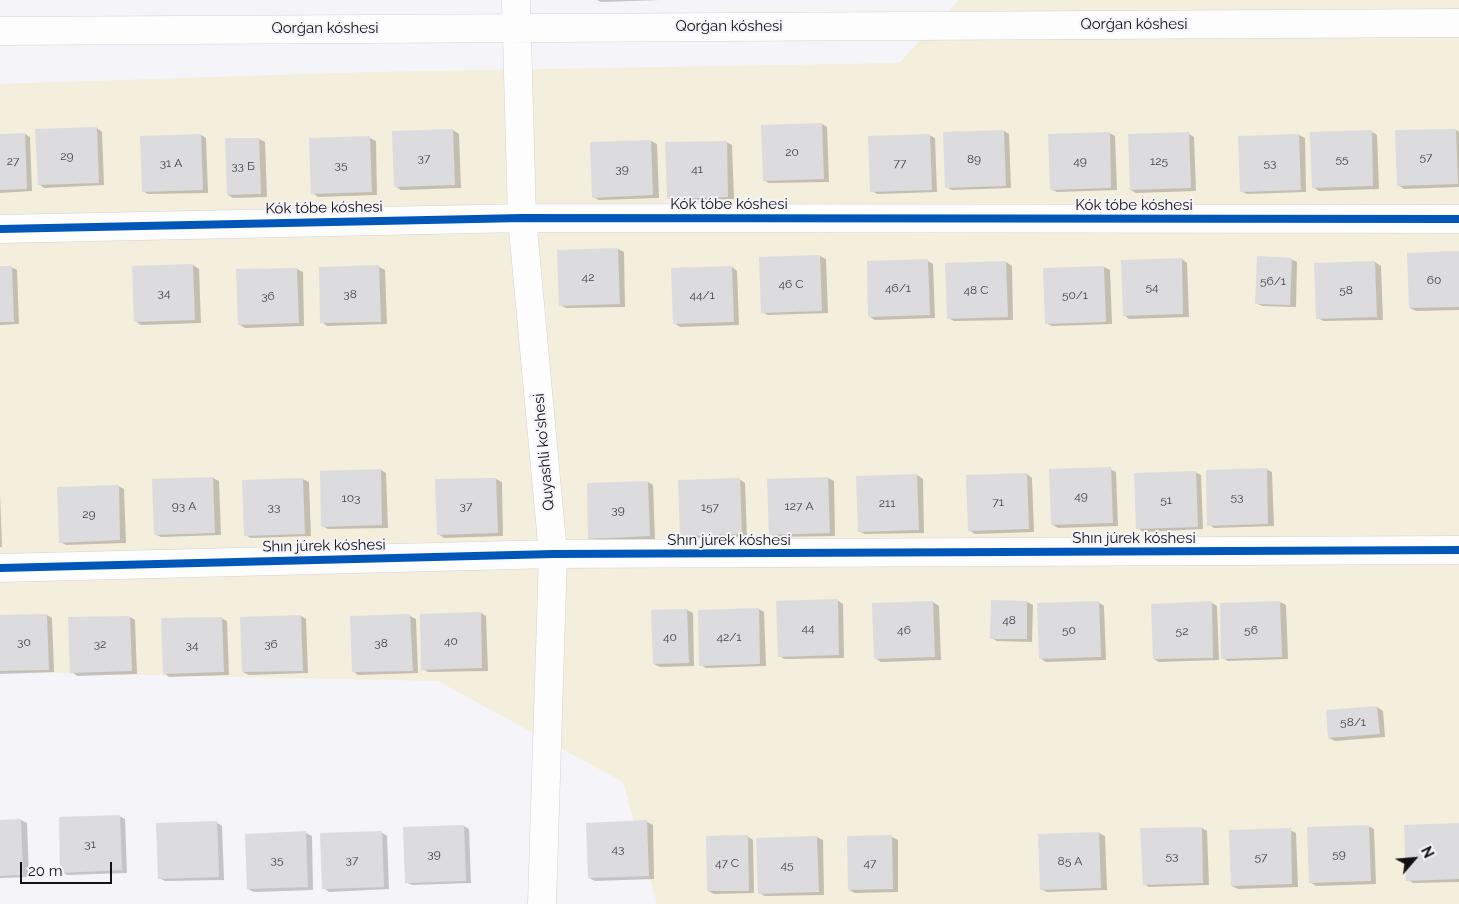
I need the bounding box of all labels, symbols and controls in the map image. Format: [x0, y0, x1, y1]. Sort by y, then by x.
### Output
street label: Qorǵan kóshesi [1080, 15, 1188, 33]
street label: Qorǵan kóshesi [675, 17, 783, 35]
street label: Qorǵan kóshesi [271, 19, 379, 37]
house number: 20 [785, 145, 799, 159]
house number: 29 [60, 149, 74, 163]
house number: 57 [1420, 150, 1432, 164]
house number: 37 [418, 151, 430, 165]
house number: 89 [967, 152, 981, 166]
house number: 55 [1335, 152, 1349, 166]
house number: 27 [7, 154, 19, 168]
house number: 49 [1073, 154, 1087, 168]
house number: 125 [1150, 154, 1168, 168]
house number: 31 А [160, 156, 182, 170]
house number: 77 [894, 156, 906, 170]
house number: 53 [1264, 156, 1276, 170]
house number: 35 [335, 158, 347, 172]
house number: 33 Б [231, 159, 255, 173]
house number: 39 [615, 162, 629, 176]
house number: 41 [691, 162, 703, 176]
street label: Kók tóbe kóshesi [670, 195, 788, 213]
street label: Kók tóbe kóshesi [1075, 196, 1193, 214]
street label: Kók tóbe kóshesi [265, 198, 383, 218]
house number: 42 [582, 270, 594, 284]
house number: 60 [1427, 273, 1441, 287]
house number: 56/1 [1260, 274, 1286, 288]
house number: 46 С [778, 277, 804, 291]
house number: 54 [1145, 280, 1159, 294]
house number: 46/1 [885, 281, 911, 295]
house number: 48 С [964, 283, 988, 297]
house number: 58 [1339, 283, 1353, 297]
house number: 34 [158, 286, 170, 300]
house number: 38 [343, 287, 357, 301]
house number: 44/1 [689, 288, 715, 302]
house number: 50/1 [1062, 288, 1088, 302]
house number: 36 [261, 289, 275, 303]
street label: Quyashli ko'shesi [530, 393, 558, 511]
house number: 49 [1074, 489, 1088, 503]
house number: 53 [1231, 490, 1243, 504]
house number: 103 [342, 491, 360, 505]
house number: 51 [1160, 493, 1172, 507]
house number: 71 [992, 495, 1004, 509]
house number: 211 [879, 496, 895, 510]
house number: 93 А [172, 499, 196, 513]
house number: 37 [460, 499, 472, 513]
house number: 127 А [785, 499, 813, 513]
house number: 33 [268, 500, 280, 514]
house number: 157 [701, 500, 719, 514]
house number: 39 [611, 503, 625, 517]
house number: 29 [82, 507, 96, 521]
street label: Shın júrek kóshesi [1072, 529, 1196, 547]
street label: Shın júrek kóshesi [667, 531, 791, 549]
street label: Shın júrek kóshesi [262, 536, 386, 556]
house number: 48 [1002, 613, 1016, 627]
house number: 44 [801, 621, 815, 635]
house number: 46 [897, 623, 911, 637]
house number: 50 [1062, 623, 1076, 637]
house number: 56 [1244, 623, 1258, 637]
house number: 52 [1176, 624, 1188, 638]
house number: 40 [663, 630, 677, 644]
house number: 42/1 [717, 630, 741, 644]
house number: 40 [444, 634, 458, 648]
house number: 30 [17, 635, 31, 649]
house number: 38 [374, 636, 388, 650]
house number: 32 [94, 637, 106, 651]
house number: 36 [264, 637, 278, 651]
house number: 34 [186, 638, 198, 652]
house number: 58/1 [1340, 715, 1366, 729]
north arrow [1389, 834, 1439, 884]
house number: 31 [84, 837, 96, 851]
house number: 43 [612, 842, 624, 856]
text: N [1418, 844, 1437, 861]
house number: 39 [427, 847, 441, 861]
house number: 59 [1332, 847, 1346, 861]
house number: 53 [1166, 849, 1178, 863]
house number: 57 [1255, 850, 1267, 864]
scale bar [22, 852, 115, 884]
house number: 35 [271, 853, 283, 867]
house number: 37 [346, 853, 358, 867]
house number: 85 А [1058, 854, 1082, 868]
house number: 47 С [715, 856, 739, 870]
house number: 47 [864, 856, 876, 870]
house number: 45 [780, 858, 794, 872]
text: 20 m [28, 862, 63, 880]

